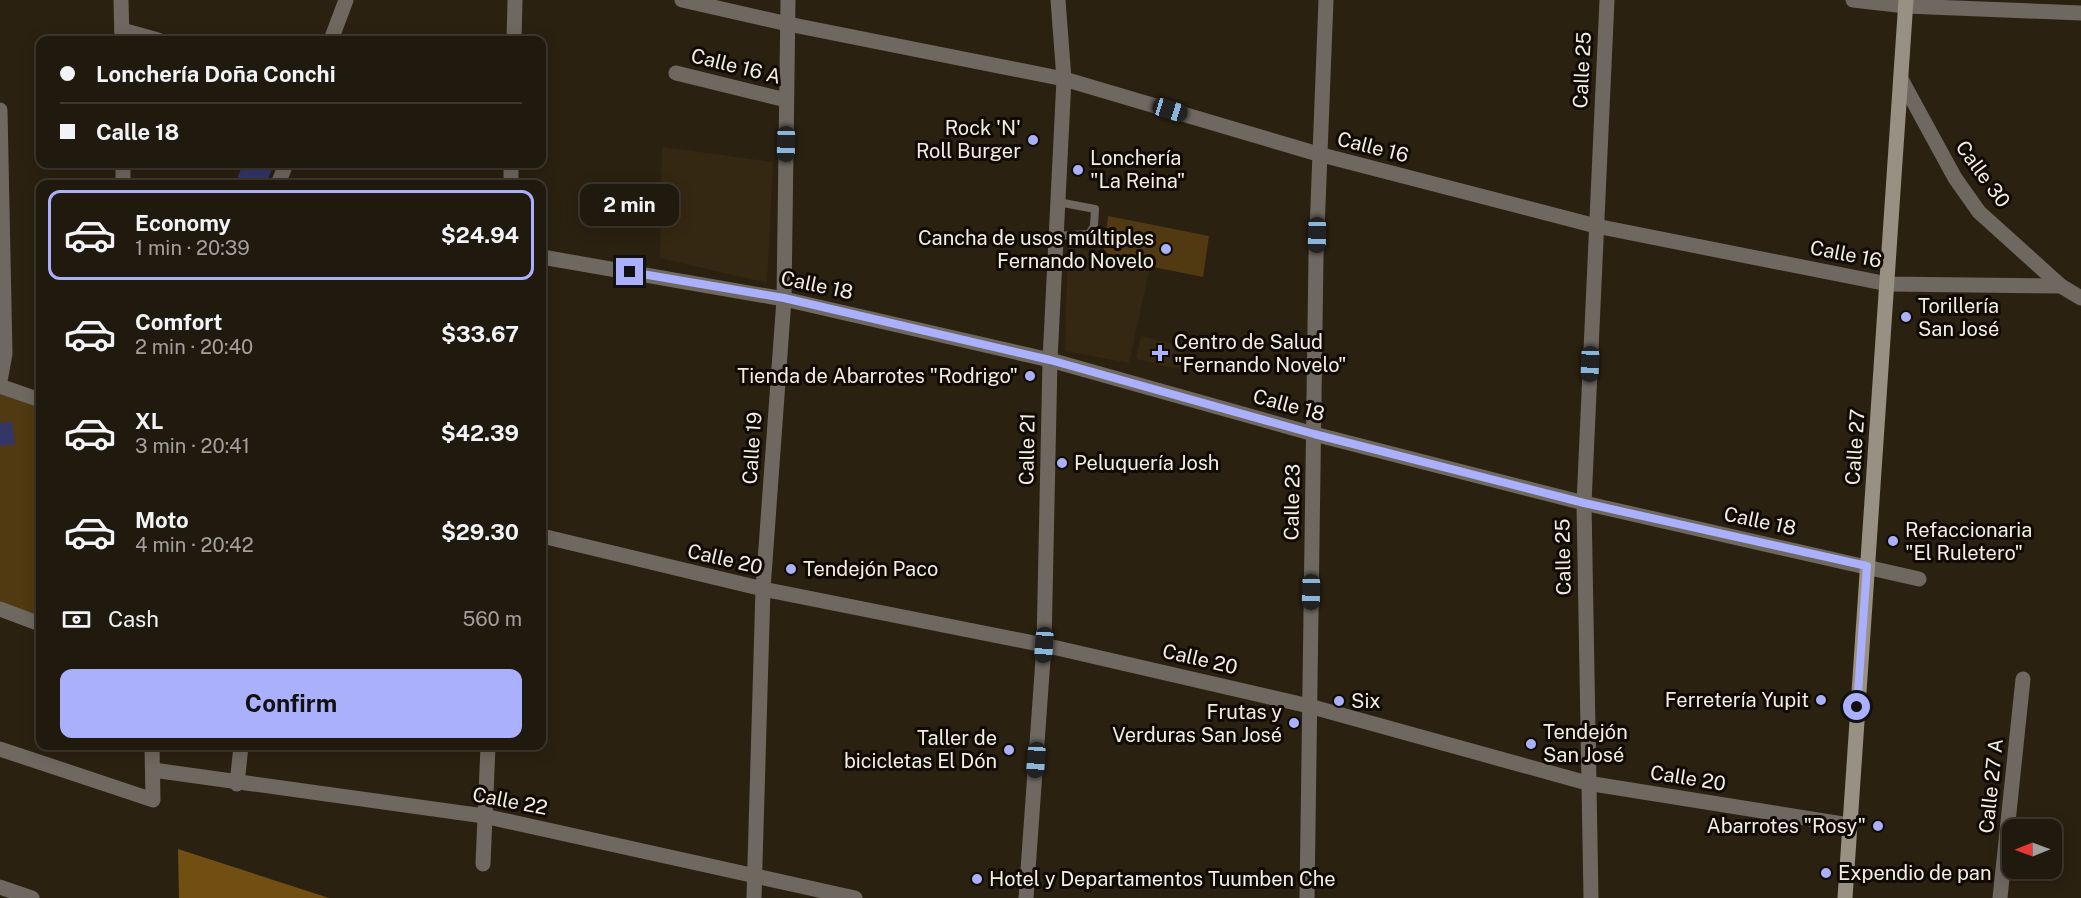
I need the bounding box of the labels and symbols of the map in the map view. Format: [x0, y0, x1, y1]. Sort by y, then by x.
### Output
street label: Calle 25 [1568, 31, 1596, 109]
street label: Calle 16 A [689, 43, 783, 89]
car [1150, 96, 1190, 124]
place label: Rock 'N' Roll Burger [916, 116, 1021, 163]
car [777, 126, 795, 162]
street label: Calle 16 [1335, 127, 1411, 167]
marker: Rock 'N' Roll Burger [1026, 133, 1040, 147]
street label: Calle 30 [1951, 136, 2015, 212]
place label: Lonchería "La Reina" [1090, 146, 1185, 193]
marker: Lonchería "La Reina" [1071, 163, 1085, 177]
callout: 2 min [580, 185, 680, 227]
car [1308, 217, 1326, 253]
place label: Cancha de usos múltiples Fernando Novelo [918, 226, 1154, 273]
street label: Calle 16 [1808, 235, 1884, 273]
marker: Cancha de usos múltiples Fernando Novelo [1159, 242, 1173, 256]
route end [616, 258, 643, 285]
street label: Calle 18 [779, 266, 855, 304]
place label: Torillería San José [1918, 294, 1999, 341]
marker: Torillería San José [1899, 310, 1913, 324]
place label: Centro de Salud "Fernando Novelo" [1174, 330, 1347, 377]
marker: Centro de Salud "Fernando Novelo" [1151, 344, 1169, 362]
car [1580, 346, 1600, 382]
place label: Tienda de Abarrotes "Rodrigo" [737, 364, 1018, 388]
marker: Tienda de Abarrotes "Rodrigo" [1023, 369, 1037, 383]
street label: Calle 18 [1251, 384, 1327, 426]
street label: Calle 27 [1840, 408, 1870, 486]
street label: Calle 19 [737, 411, 767, 485]
street label: Calle 21 [1014, 413, 1040, 485]
place label: Peluquería Josh [1074, 451, 1219, 475]
marker: Peluquería Josh [1055, 456, 1069, 470]
street label: Calle 23 [1279, 463, 1305, 541]
street label: Calle 18 [1722, 502, 1798, 540]
street label: Calle 25 [1550, 518, 1576, 596]
place label: Refaccionaria "El Ruletero" [1905, 518, 2032, 565]
marker: Refaccionaria "El Ruletero" [1886, 534, 1900, 548]
street label: Calle 20 [685, 539, 765, 579]
place label: Tendejón Paco [803, 557, 938, 581]
marker: Tendejón Paco [784, 562, 798, 576]
car [1302, 574, 1320, 610]
car [1034, 626, 1054, 664]
street label: Calle 20 [1160, 639, 1240, 679]
place label: Ferretería Yupit [1665, 688, 1809, 712]
place label: Six [1351, 689, 1381, 713]
marker: Ferretería Yupit [1814, 693, 1828, 707]
route start [1843, 693, 1870, 720]
marker: Six [1332, 694, 1346, 708]
place label: Frutas y Verduras San José [1112, 700, 1282, 747]
marker: Frutas y Verduras San José [1287, 716, 1301, 730]
place label: Tendejón San José [1543, 720, 1628, 767]
place label: Taller de bicicletas El Dón [844, 726, 997, 773]
marker: Tendejón San José [1524, 737, 1538, 751]
street label: Calle 27 A [1974, 737, 2008, 835]
car [1026, 741, 1046, 779]
marker: Taller de bicicletas El Dón [1002, 743, 1016, 757]
street label: Calle 20 [1648, 760, 1728, 796]
street label: Calle 22 [470, 782, 550, 820]
place label: Abarrotes "Rosy" [1706, 814, 1866, 838]
marker: Abarrotes "Rosy" [1871, 819, 1885, 833]
north arrow [2002, 819, 2062, 879]
place label: Expendio de pan [1838, 861, 1991, 885]
marker: Expendio de pan [1819, 866, 1833, 880]
place label: Hotel y Departamentos Tuumben Che [989, 867, 1336, 891]
marker: Hotel y Departamentos Tuumben Che [970, 872, 984, 886]

